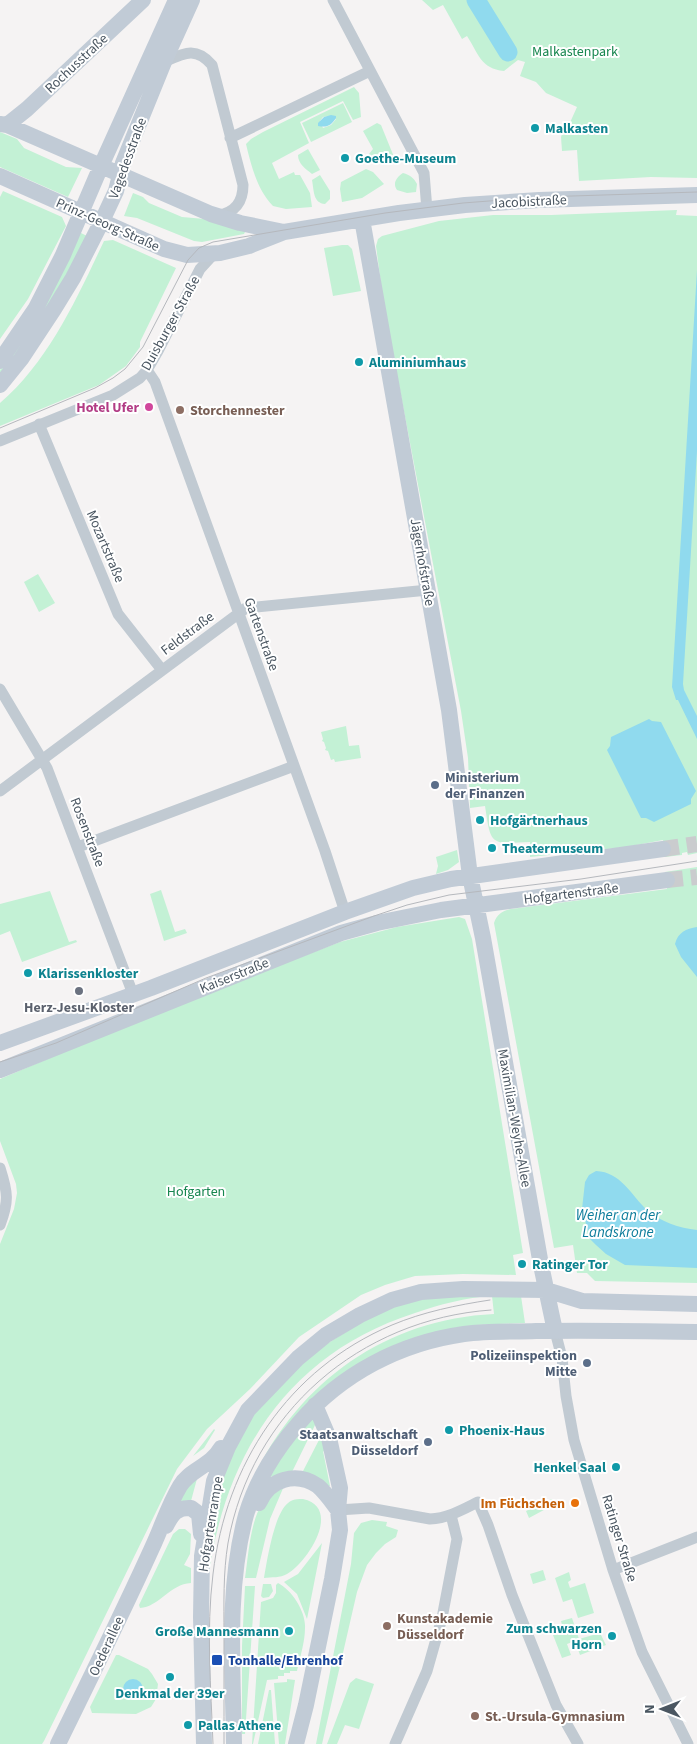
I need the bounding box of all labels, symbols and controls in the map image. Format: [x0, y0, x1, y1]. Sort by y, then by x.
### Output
street label: Rochusstraße [41, 29, 113, 98]
park label: Malkastenpark [532, 42, 618, 62]
street label: Vagedesstraße [104, 115, 152, 202]
place label: Malkasten [545, 119, 608, 139]
marker: Malkasten [529, 122, 541, 134]
place label: Goethe-Museum [355, 149, 456, 169]
marker: Goethe-Museum [339, 152, 351, 164]
street label: Jacobistraße [491, 190, 567, 214]
street label: Prinz-Georg-Straße [53, 193, 163, 257]
street label: Duisburger Straße [137, 272, 205, 374]
place label: Aluminiumhaus [368, 353, 466, 373]
marker: Aluminiumhaus [353, 356, 365, 368]
place label: Hotel Ufer [76, 398, 139, 418]
marker: Hotel Ufer [143, 401, 155, 413]
place label: Storchennester [190, 401, 285, 421]
marker: Storchennester [174, 404, 186, 416]
street label: Mozartstraße [81, 507, 129, 586]
street label: Jägerhofstraße [404, 517, 440, 608]
street label: Gartenstraße [239, 595, 284, 674]
street label: Feldstraße [157, 607, 218, 660]
place label: Ministerium der Finanzen [445, 768, 525, 804]
marker: Ministerium der Finanzen [429, 779, 441, 791]
street label: Rosenstraße [65, 795, 109, 870]
place label: Hofgärtnerhaus [490, 811, 588, 831]
marker: Hofgärtnerhaus [474, 814, 486, 826]
place label: Theatermuseum [502, 839, 603, 859]
marker: Theatermuseum [486, 842, 498, 854]
street label: Hofgartenstraße [523, 878, 620, 910]
street label: Kaiserstraße [197, 953, 272, 999]
place label: Klarissenkloster [38, 964, 139, 984]
marker: Klarissenkloster [22, 967, 34, 979]
marker: Herz-Jesu-Kloster [73, 985, 85, 997]
place label: Herz-Jesu-Kloster [24, 998, 134, 1018]
street label: Maximilian-Weyhe-Allee [492, 1047, 536, 1189]
park label: Hofgarten [167, 1182, 225, 1202]
water label: Weiher an der Landskrone [576, 1205, 661, 1243]
place label: Ratinger Tor [532, 1255, 608, 1275]
marker: Ratinger Tor [516, 1258, 528, 1270]
place label: Polizeiinspektion Mitte [470, 1346, 577, 1382]
marker: Polizeiinspektion Mitte [581, 1357, 593, 1369]
place label: Phoenix-Haus [459, 1421, 545, 1441]
marker: Phoenix-Haus [443, 1424, 455, 1436]
place label: Staatsanwaltschaft Düsseldorf [299, 1425, 419, 1461]
marker: Staatsanwaltschaft Düsseldorf [422, 1436, 434, 1448]
place label: Henkel Saal [533, 1458, 606, 1478]
marker: Henkel Saal [610, 1461, 622, 1473]
street label: Hofgartenrampe [194, 1475, 228, 1573]
street label: Ratinger Straße [596, 1492, 642, 1585]
place label: Im Füchschen [480, 1494, 565, 1514]
marker: Im Füchschen [569, 1497, 581, 1509]
place label: Kunstakademie Düsseldorf [397, 1609, 493, 1645]
street label: Oederallee [84, 1613, 129, 1679]
place label: Zum schwarzen Horn [506, 1619, 602, 1655]
marker: Kunstakademie Düsseldorf [381, 1620, 393, 1632]
place label: Große Mannesmann [155, 1622, 279, 1642]
marker: Große Mannesmann [283, 1625, 295, 1637]
marker: Zum schwarzen Horn [606, 1630, 618, 1642]
place label: Tonhalle/Ehrenhof [228, 1651, 344, 1671]
marker: Tonhalle/Ehrenhof [210, 1653, 224, 1667]
marker: Denkmal der 39er [164, 1671, 176, 1683]
place label: Denkmal der 39er [115, 1684, 225, 1704]
north arrow [637, 1684, 687, 1734]
text: N [640, 1704, 660, 1714]
place label: St.-Ursula-Gymnasium [485, 1707, 625, 1727]
marker: St.-Ursula-Gymnasium [469, 1710, 481, 1722]
place label: Pallas Athene [198, 1716, 281, 1736]
marker: Pallas Athene [182, 1719, 194, 1731]

